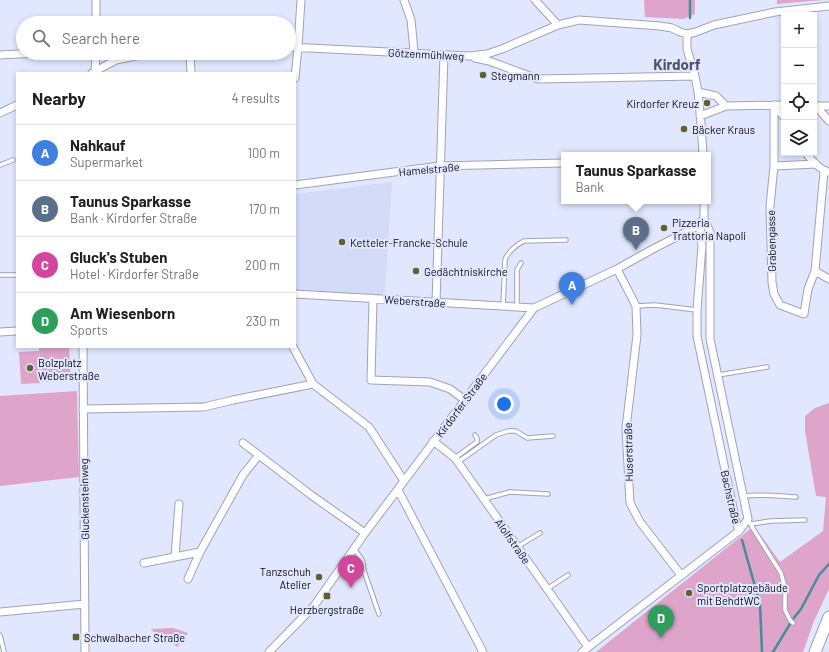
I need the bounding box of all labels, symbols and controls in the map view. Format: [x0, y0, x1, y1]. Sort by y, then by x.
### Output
map controls [781, 12, 817, 156]
button: + [781, 12, 817, 48]
search box [16, 16, 296, 60]
icon: search [30, 27, 52, 49]
text: Search here [62, 29, 140, 47]
street label: Götzenmühlweg [388, 46, 465, 62]
button: − [781, 48, 817, 84]
district label: Kirdorf [653, 55, 701, 73]
place label: Stegmann [491, 69, 540, 82]
marker: Stegmann [478, 70, 488, 80]
button: locate [781, 84, 817, 120]
text: Nearby [32, 88, 86, 108]
text: 4 results [232, 90, 280, 106]
place label: Kirdorfer Kreuz [627, 97, 699, 110]
marker: Kirdorfer Kreuz [702, 98, 712, 108]
button: layers [781, 120, 817, 156]
place label: Bäcker Kraus [692, 123, 755, 136]
marker: Bäcker Kraus [679, 124, 689, 134]
text: Nahkauf [70, 136, 126, 154]
text: A [41, 145, 49, 161]
text: 100 m [247, 145, 280, 161]
popup [561, 152, 711, 204]
text: Supermarket [70, 154, 143, 170]
street label: Hamelstraße [398, 160, 460, 178]
text: Taunus Sparkasse [575, 161, 697, 179]
text: Bank [575, 179, 604, 195]
text: Taunus Sparkasse [70, 192, 191, 210]
text: B [41, 201, 49, 217]
text: 170 m [249, 201, 280, 217]
text: Bank · Kirdorfer Straße [70, 210, 197, 226]
street label: Grabengasse [764, 210, 778, 272]
place label: Pizzeria Trattoria Napoli [672, 216, 746, 242]
pin: B [623, 217, 649, 250]
marker: Pizzeria Trattoria Napoli [659, 223, 669, 233]
place label: Ketteler-Francke-Schule [350, 236, 468, 249]
marker: Ketteler-Francke-Schule [337, 237, 347, 247]
text: Gluck's Stuben [70, 248, 167, 266]
text: C [41, 257, 49, 273]
text: 200 m [245, 257, 280, 273]
place label: Gedächtniskirche [424, 265, 508, 278]
text: Hotel · Kirdorfer Straße [70, 266, 199, 282]
marker: Gedächtniskirche [411, 266, 421, 276]
pin: A [559, 272, 585, 305]
street label: Weberstraße [384, 292, 446, 310]
text: Am Wiesenborn [70, 304, 175, 322]
text: D [41, 313, 49, 329]
text: 230 m [246, 313, 280, 329]
text: Sports [70, 322, 108, 338]
place label: Bolzplatz Weberstraße [38, 356, 100, 382]
marker: Bolzplatz Weberstraße [25, 363, 35, 373]
street label: Kirdorfer Straße [433, 370, 489, 440]
your location [494, 394, 514, 414]
street label: Huserstraße [621, 422, 635, 482]
street label: Gluckensteinweg [77, 458, 91, 540]
street label: Bachstraße [718, 469, 744, 525]
street label: Alolfstraße [493, 516, 533, 566]
pin: C [338, 555, 364, 588]
place label: Tanzschuh Atelier [260, 565, 311, 591]
marker: Tanzschuh Atelier [314, 572, 324, 582]
place label: Sportplatzgebäude mit BehdtWC [697, 581, 788, 607]
marker: Sportplatzgebäude mit BehdtWC [684, 588, 694, 598]
marker: Herzbergstraße [322, 591, 332, 601]
place label: Herzbergstraße [290, 603, 364, 616]
pin: D [648, 605, 674, 638]
place label: Schwalbacher Straße [84, 631, 185, 644]
marker: Schwalbacher Straße [71, 632, 81, 642]

